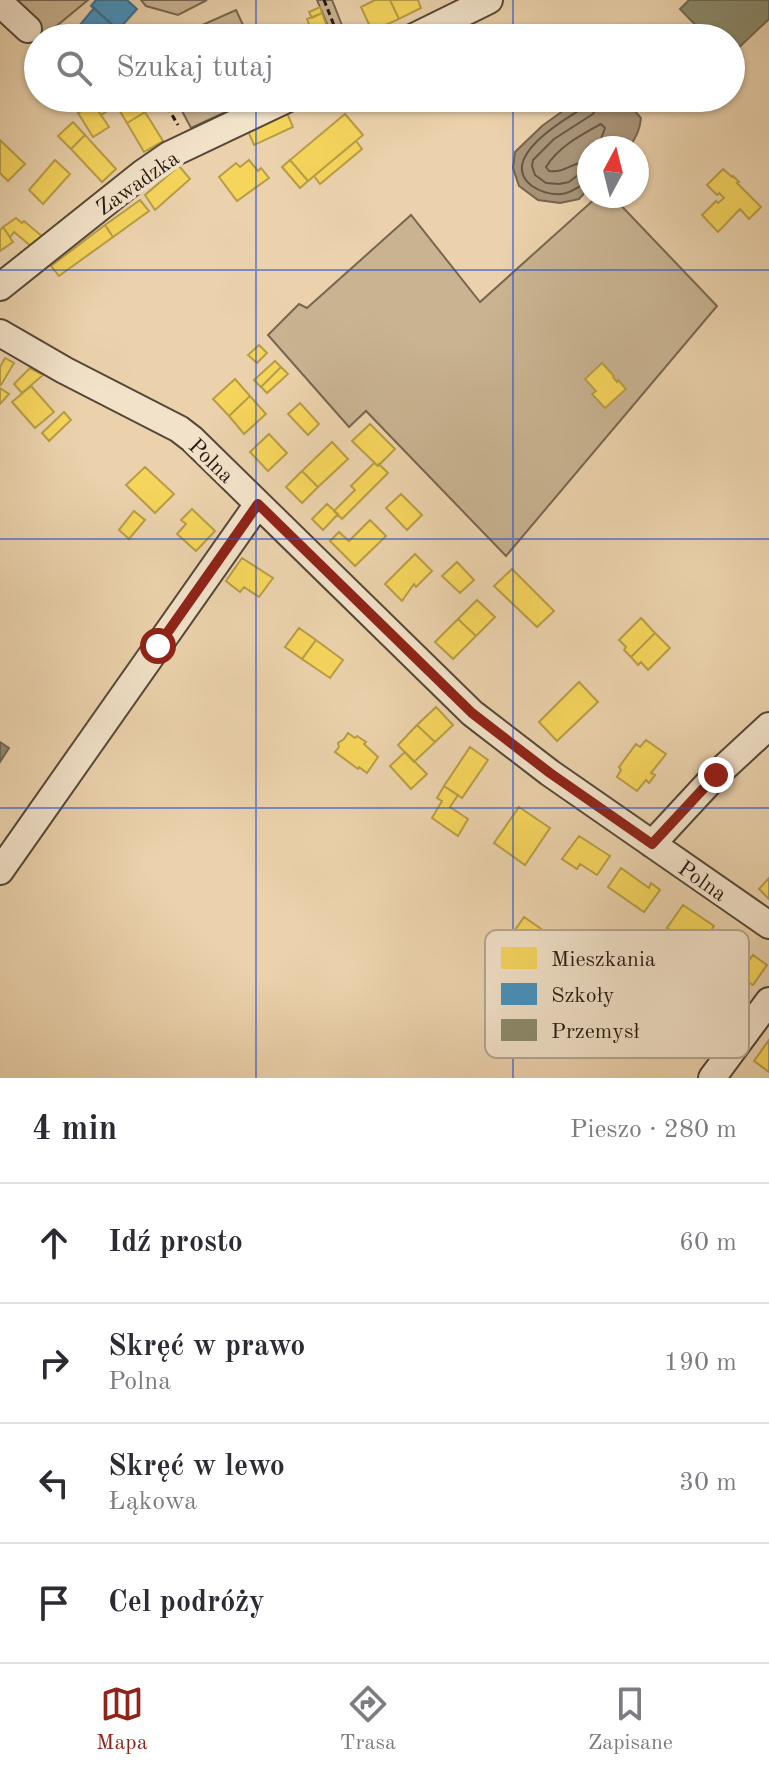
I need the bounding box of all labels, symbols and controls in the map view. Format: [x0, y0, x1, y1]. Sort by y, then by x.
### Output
search box [24, 24, 745, 112]
icon: search [52, 46, 96, 90]
text: Szukaj tutaj [116, 53, 274, 83]
north arrow [577, 136, 649, 208]
street label: Zawadzka [93, 147, 184, 220]
street label: Polna [184, 435, 238, 488]
route start [140, 628, 176, 664]
route end [698, 757, 734, 793]
street label: Polna [674, 857, 730, 906]
legend [485, 930, 749, 1058]
text: Mieszkania [551, 949, 656, 971]
text: Szkoły [551, 985, 615, 1007]
text: Przemysł [551, 1021, 640, 1043]
text: 4 min [32, 1113, 117, 1147]
text: Pieszo · 280 m [570, 1117, 737, 1143]
icon: ahead [32, 1221, 76, 1265]
text: Idź prosto [108, 1228, 243, 1258]
text: 60 m [679, 1230, 737, 1256]
text: Skręć w prawo [108, 1332, 305, 1362]
icon: right [32, 1341, 76, 1385]
text: 190 m [664, 1350, 737, 1376]
text: Polna [108, 1369, 171, 1395]
text: Skręć w lewo [108, 1452, 285, 1482]
icon: left [32, 1461, 76, 1505]
text: 30 m [679, 1470, 737, 1496]
text: Łąkowa [108, 1489, 197, 1515]
icon: arrive [32, 1581, 76, 1625]
text: Cel podróży [108, 1588, 265, 1618]
tab: Mapa [96, 1682, 148, 1757]
tab: Trasa [340, 1682, 396, 1757]
tab: Zapisane [588, 1682, 673, 1757]

